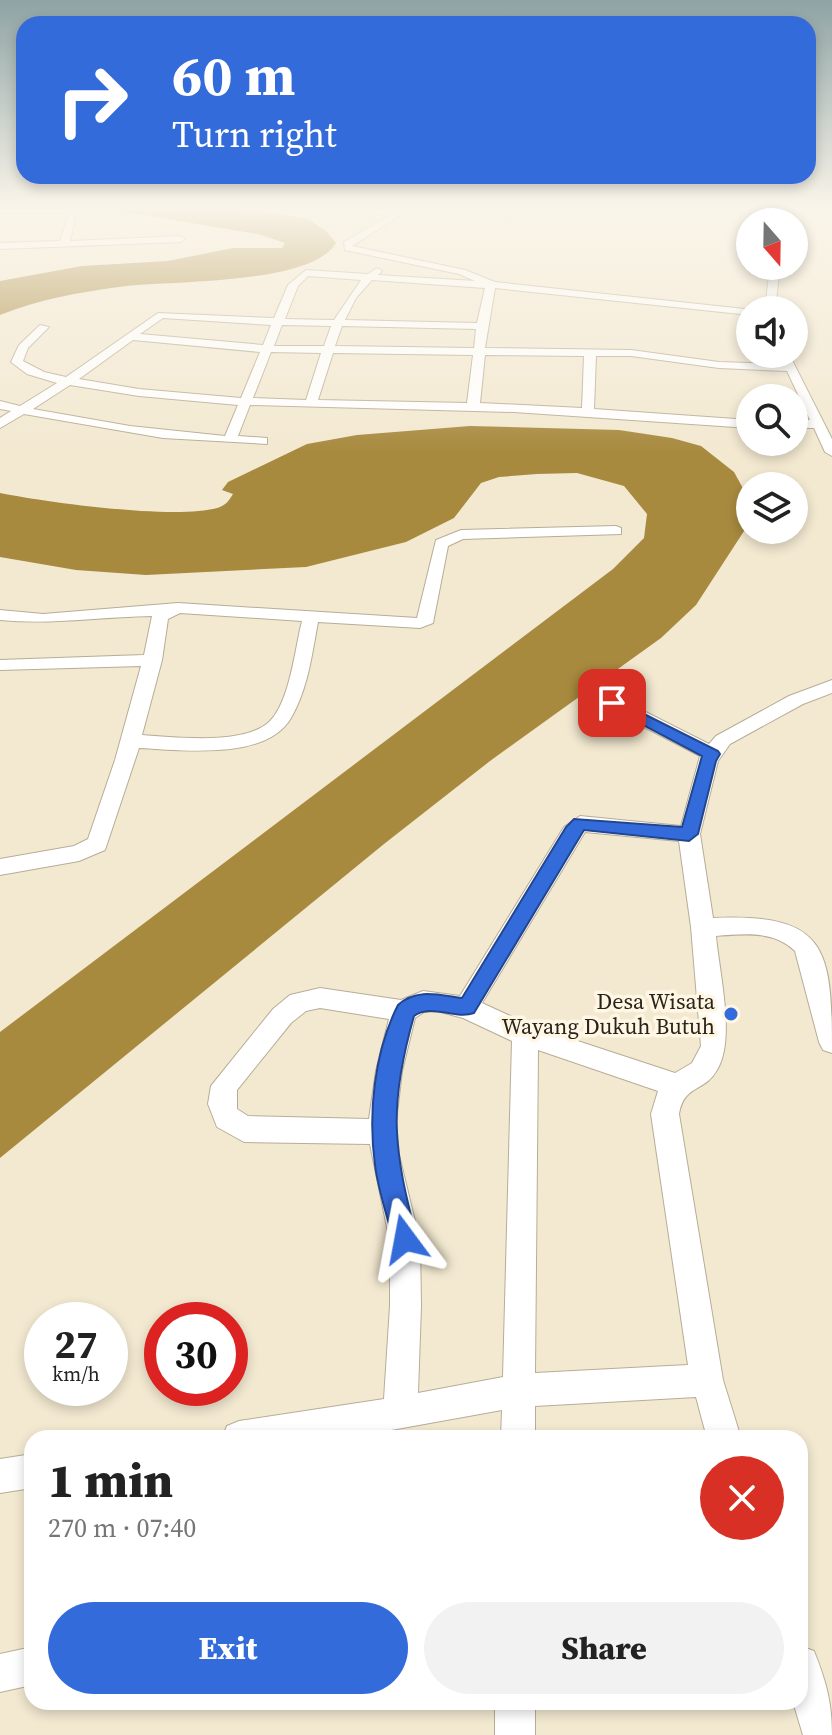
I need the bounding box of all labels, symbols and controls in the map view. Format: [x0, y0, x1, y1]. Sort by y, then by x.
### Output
text: 60 m [172, 37, 295, 114]
icon: right [40, 48, 144, 152]
text: Turn right [172, 110, 337, 159]
north arrow [736, 208, 808, 280]
map controls [736, 208, 808, 544]
button: sound [736, 296, 808, 368]
button: search [736, 384, 808, 456]
button: layers [736, 472, 808, 544]
pin [578, 669, 646, 737]
icon: arrive [590, 681, 634, 725]
place label: Desa Wisata Wayang Dukuh Butuh [501, 986, 716, 1041]
marker: Desa Wisata Wayang Dukuh Butuh [722, 1005, 740, 1023]
position arrow [363, 1197, 447, 1281]
speed limit sign: 30 [144, 1302, 248, 1406]
text: 27 [54, 1317, 98, 1371]
text: km/h [52, 1360, 100, 1388]
text: 1 min [48, 1447, 173, 1513]
button: close [700, 1456, 784, 1540]
text: 270 m · 07:40 [48, 1510, 196, 1546]
button: Exit [48, 1602, 408, 1694]
button: Share [424, 1602, 784, 1694]

